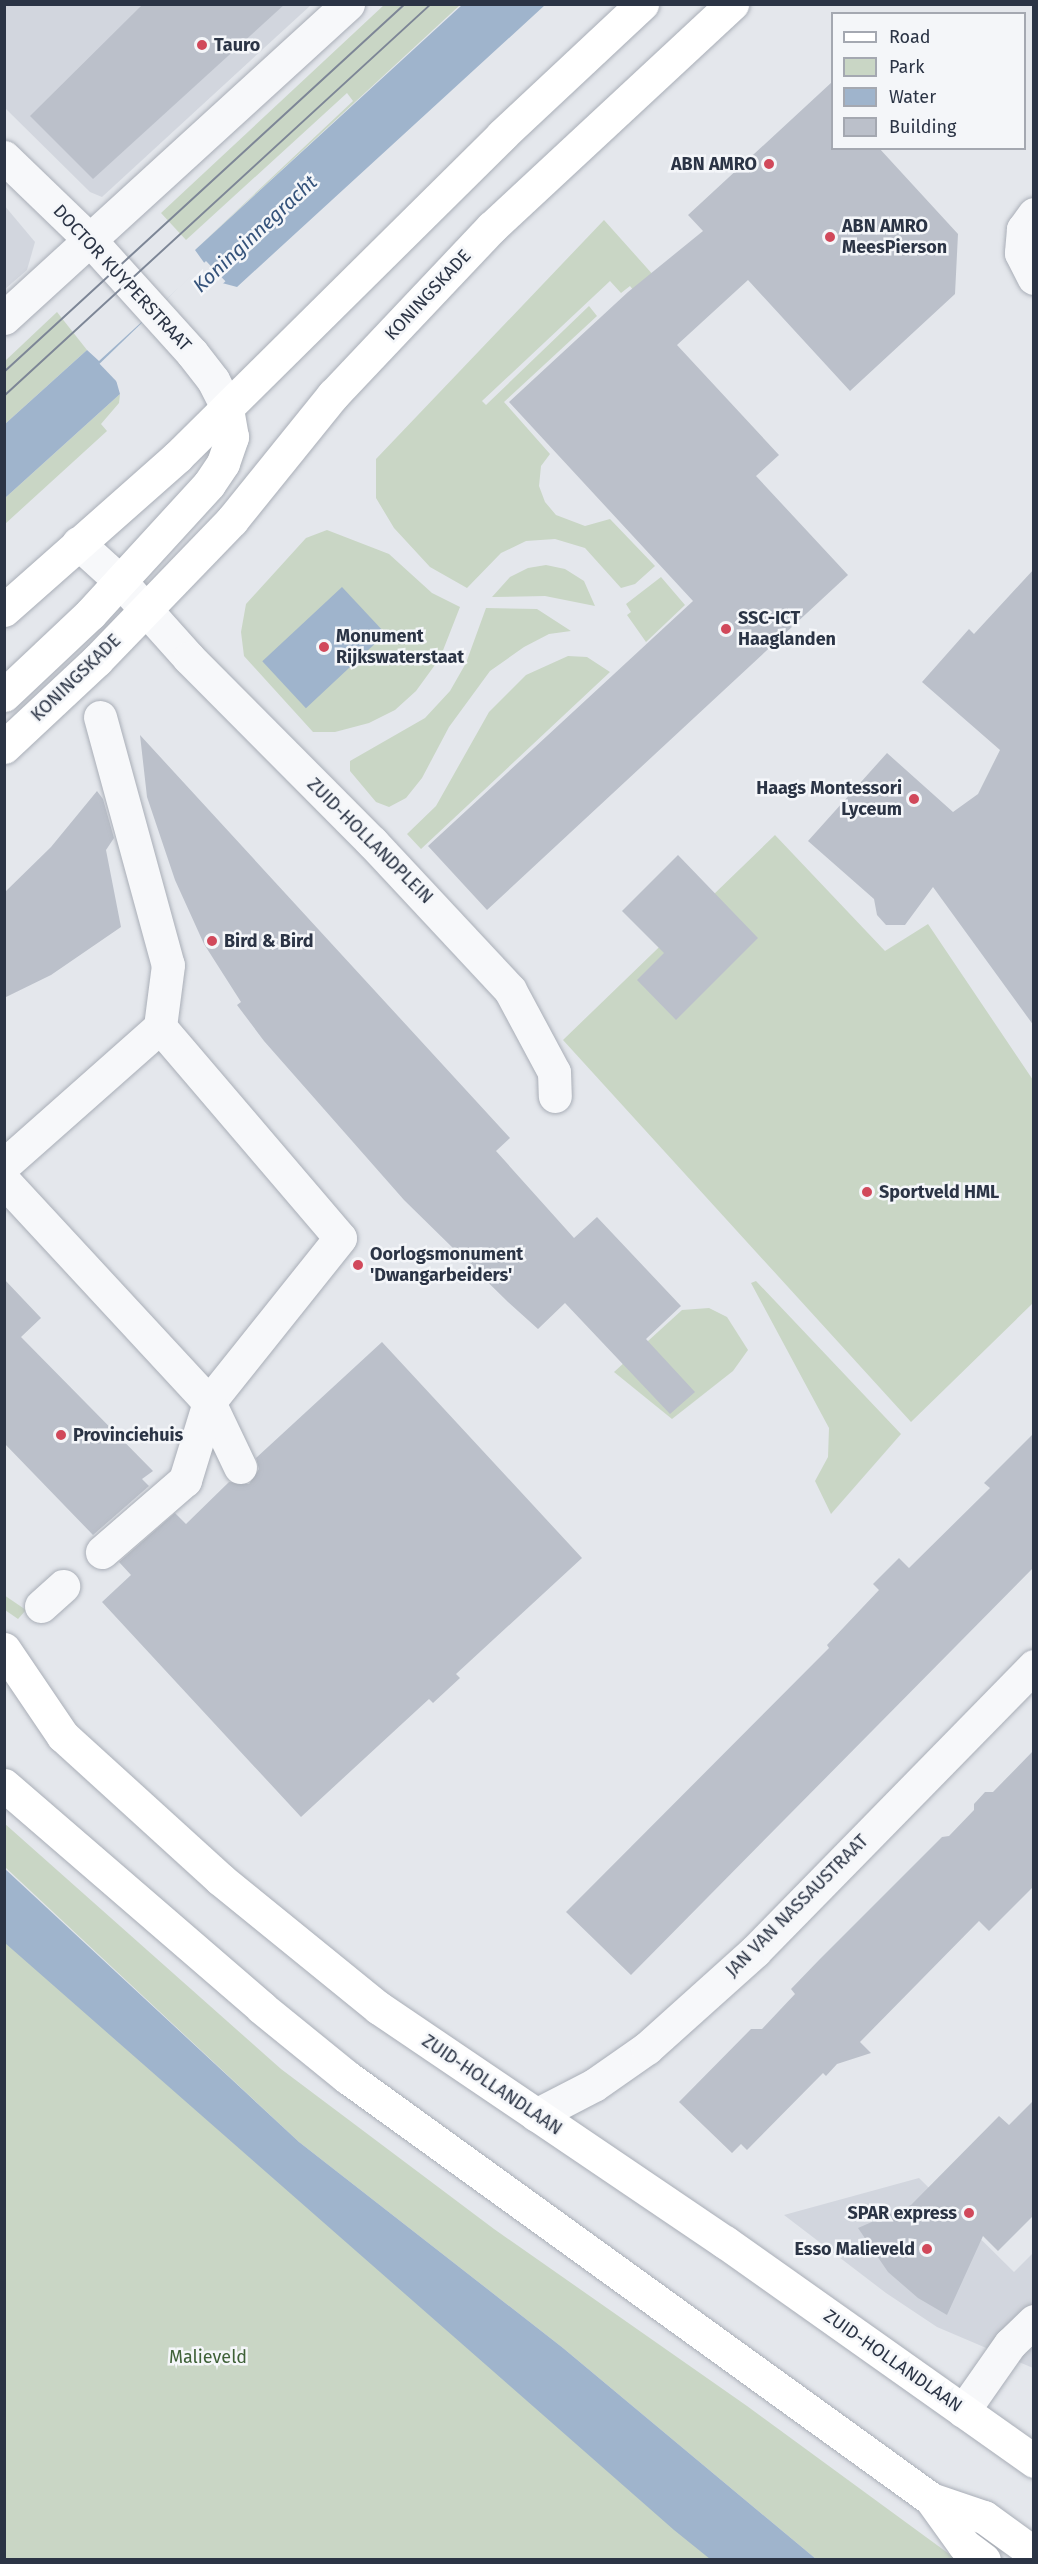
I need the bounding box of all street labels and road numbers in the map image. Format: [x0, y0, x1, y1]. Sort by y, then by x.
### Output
street label: DOCTOR KUYPERSTRAAT [48, 200, 196, 356]
street label: KONINGSKADE [381, 245, 475, 345]
street label: KONINGSKADE [27, 630, 125, 726]
street label: ZUID-HOLLANDPLEIN [303, 774, 437, 908]
street label: JAN VAN NASSAUSTRAAT [721, 1830, 873, 1982]
street label: ZUID-HOLLANDLAAN [418, 2030, 566, 2140]
street label: ZUID-HOLLANDLAAN [820, 2305, 966, 2417]

